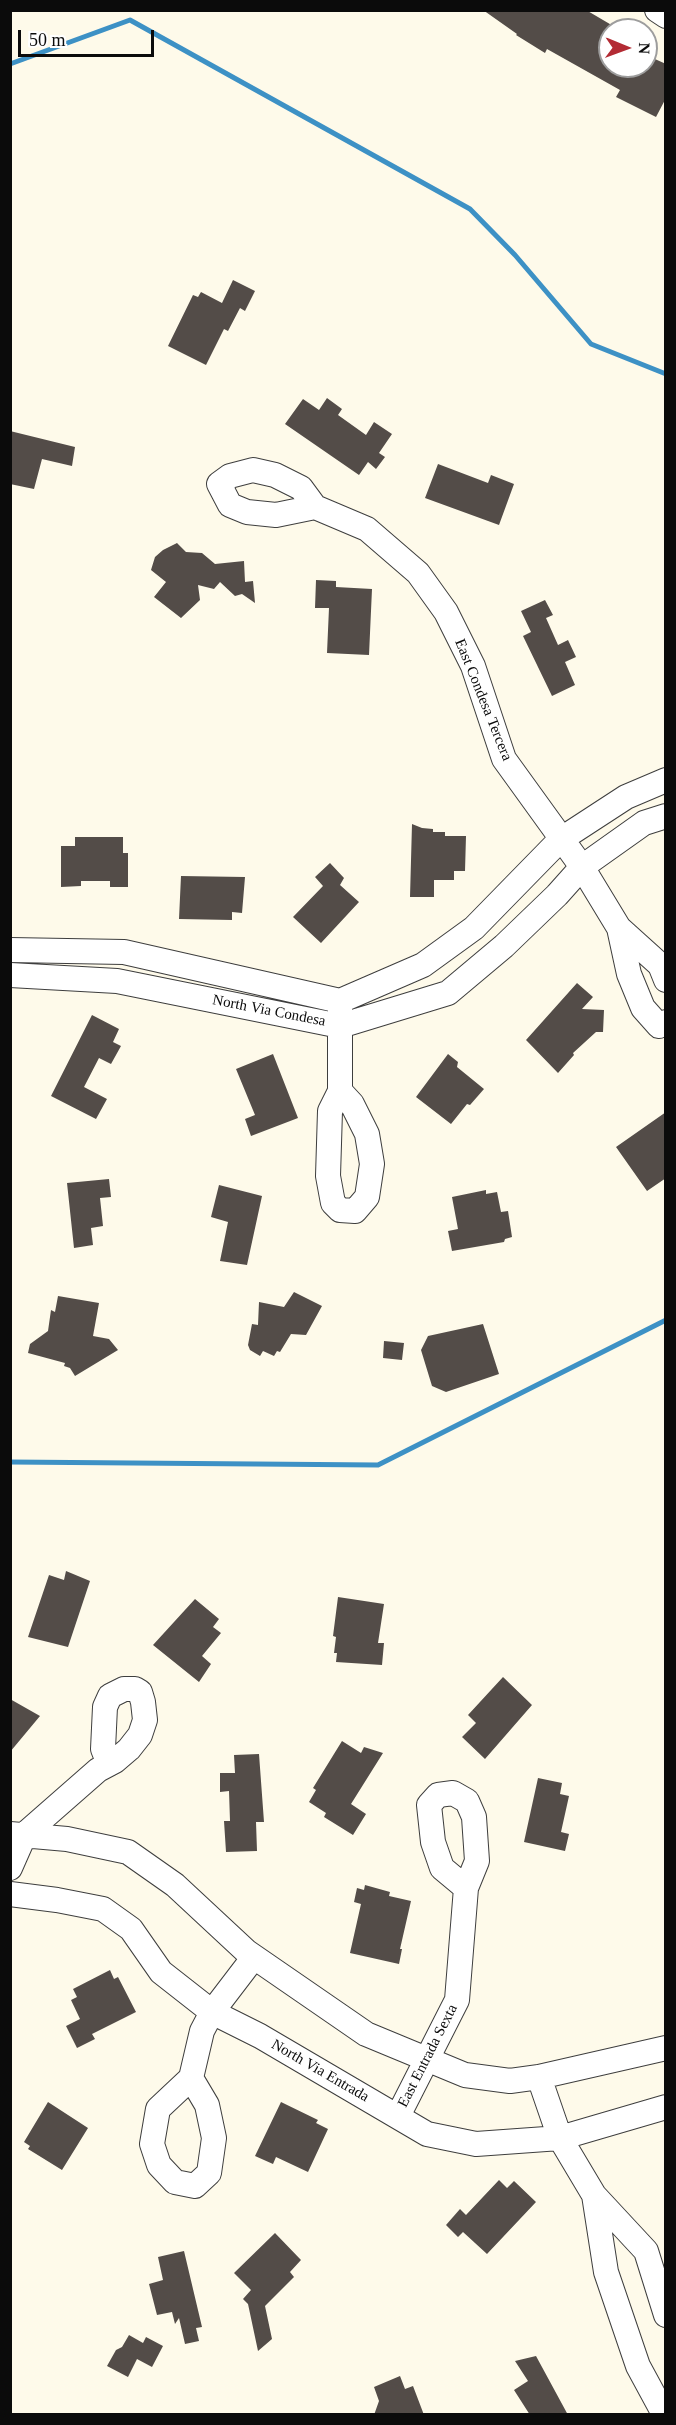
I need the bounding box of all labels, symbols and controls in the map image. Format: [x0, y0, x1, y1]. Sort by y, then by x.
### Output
scale bar [21, 18, 158, 56]
north arrow [598, 18, 658, 78]
text: 50 m [29, 30, 66, 50]
text: N [636, 42, 653, 54]
street label: East Condesa Tercera [450, 636, 516, 764]
street label: North Via Condesa [211, 991, 327, 1031]
street label: East Entrada Sexta [394, 2001, 462, 2111]
street label: North Via Entrada [268, 2036, 372, 2106]

